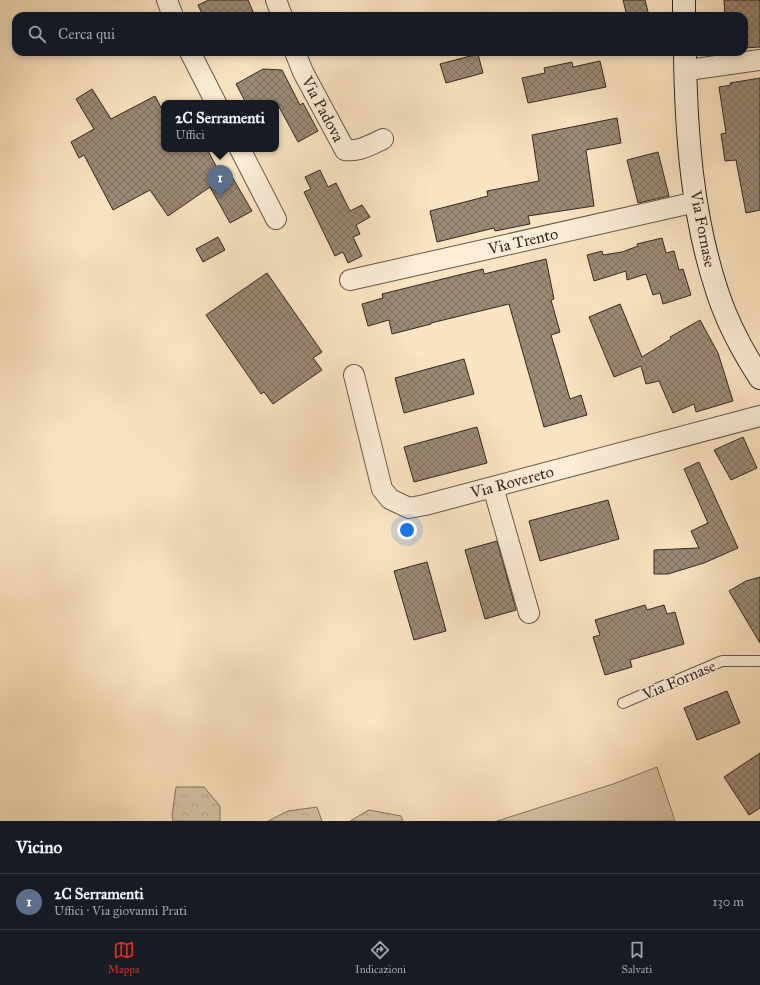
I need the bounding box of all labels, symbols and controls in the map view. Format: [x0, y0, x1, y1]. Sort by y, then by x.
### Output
search box [12, 12, 748, 56]
icon: search [26, 23, 48, 45]
text: Cerca qui [58, 25, 115, 43]
street label: Via Padova [297, 72, 348, 145]
popup [161, 100, 279, 152]
text: 2C Serramenti [175, 109, 265, 127]
text: Uffici [175, 127, 205, 143]
pin: 1 [207, 165, 233, 198]
street label: Via Fornase [686, 188, 720, 269]
street label: Via Trento [485, 224, 560, 259]
street label: Via Rovereto [467, 462, 556, 502]
your location [397, 520, 417, 540]
street label: Via Fornase [639, 656, 719, 704]
text: Vicino [16, 837, 62, 858]
text: 2C Serramenti [54, 885, 144, 903]
text: 1 [26, 894, 32, 910]
text: 130 m [712, 894, 744, 910]
text: Uffici · Via giovanni Prati [54, 903, 187, 919]
tab: Mappa [108, 939, 139, 976]
tab: Indicazioni [355, 939, 406, 976]
tab: Salvati [622, 939, 652, 976]

